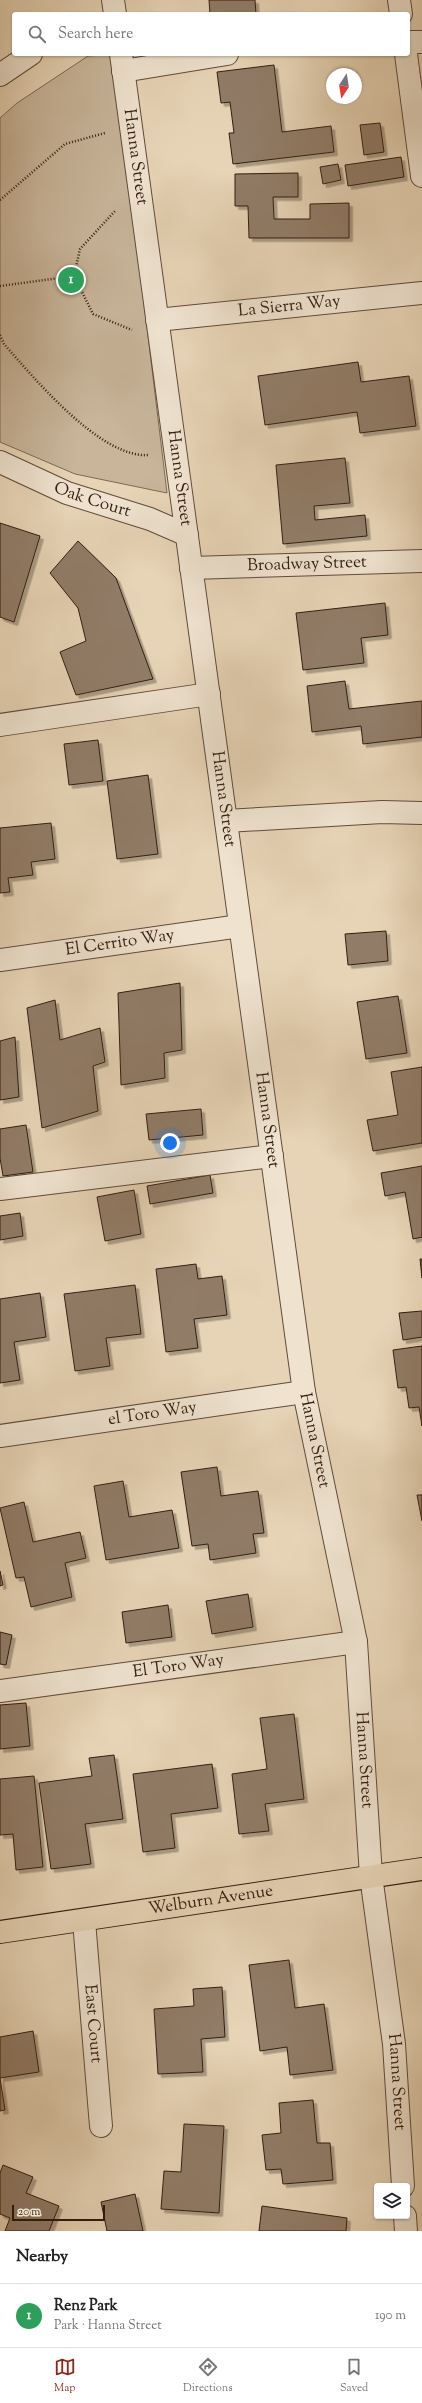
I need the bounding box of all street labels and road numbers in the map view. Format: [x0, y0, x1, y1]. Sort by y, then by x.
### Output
street label: Hanna Street [117, 107, 154, 207]
street label: La Sierra Way [237, 289, 342, 324]
street label: Hanna Street [161, 428, 197, 528]
street label: Oak Court [50, 476, 134, 524]
street label: Broadway Street [247, 551, 367, 578]
street label: Hanna Street [204, 749, 241, 849]
street label: El Cerrito Way [64, 923, 177, 963]
street label: Hanna Street [248, 1070, 285, 1170]
street label: Hanna Street [292, 1391, 336, 1491]
street label: el Toro Way [107, 1396, 199, 1432]
street label: El Toro Way [131, 1648, 226, 1685]
street label: Hanna Street [348, 1711, 379, 1809]
street label: Welburn Avenue [147, 1879, 275, 1922]
street label: East Court [77, 1983, 108, 2064]
street label: Hanna Street [381, 2032, 411, 2131]

